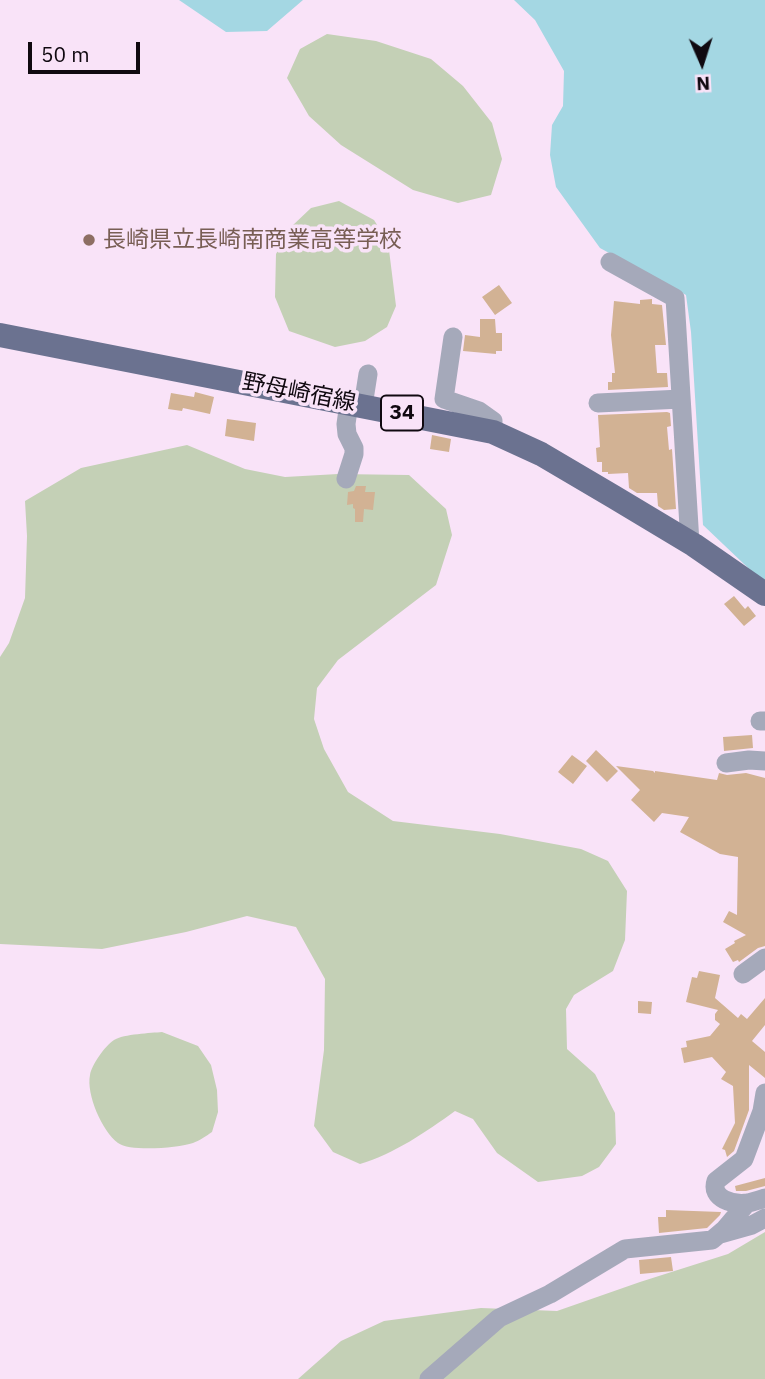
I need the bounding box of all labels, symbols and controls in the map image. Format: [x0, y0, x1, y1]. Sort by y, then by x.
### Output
scale bar [32, 28, 144, 72]
north arrow [667, 28, 737, 98]
text: 50 m [41, 40, 90, 68]
text: N [696, 72, 711, 96]
place label: 長崎県立長崎南商業高等学校 [103, 226, 402, 254]
marker: 長崎県立長崎南商業高等学校 [81, 232, 97, 248]
street label: 野母崎宿線 [240, 368, 358, 418]
road number: 34 [381, 396, 423, 430]

